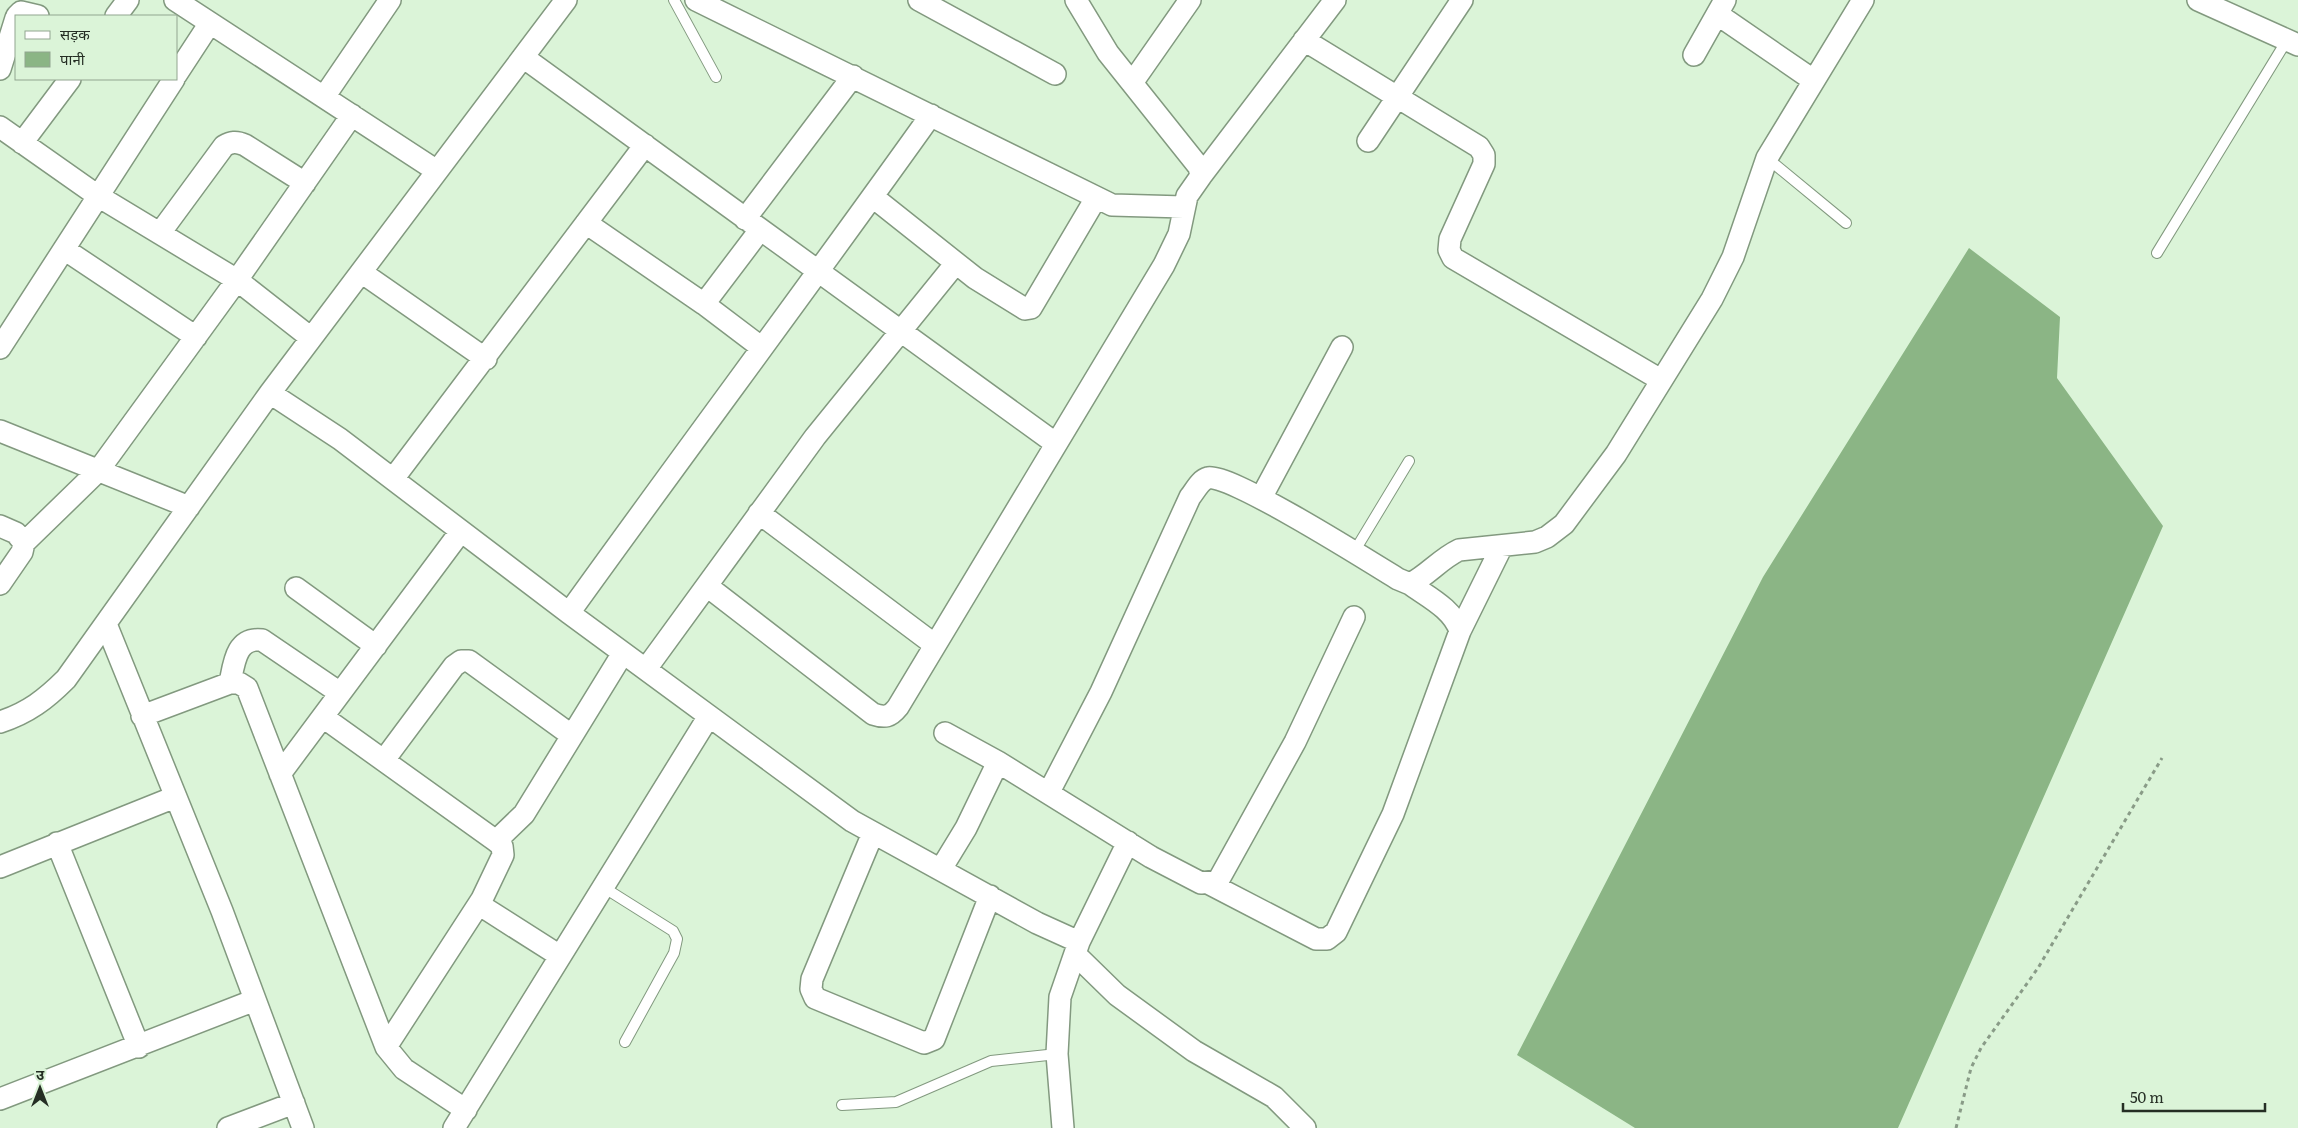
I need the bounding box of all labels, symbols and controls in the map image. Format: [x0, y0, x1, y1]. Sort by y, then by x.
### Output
legend [15, 15, 178, 80]
text: सड़क [60, 22, 90, 45]
text: पानी [60, 47, 86, 70]
north arrow [15, 1063, 65, 1113]
text: उ [36, 1064, 45, 1084]
scale bar [2123, 1080, 2266, 1112]
text: 50 m [2130, 1085, 2164, 1108]

